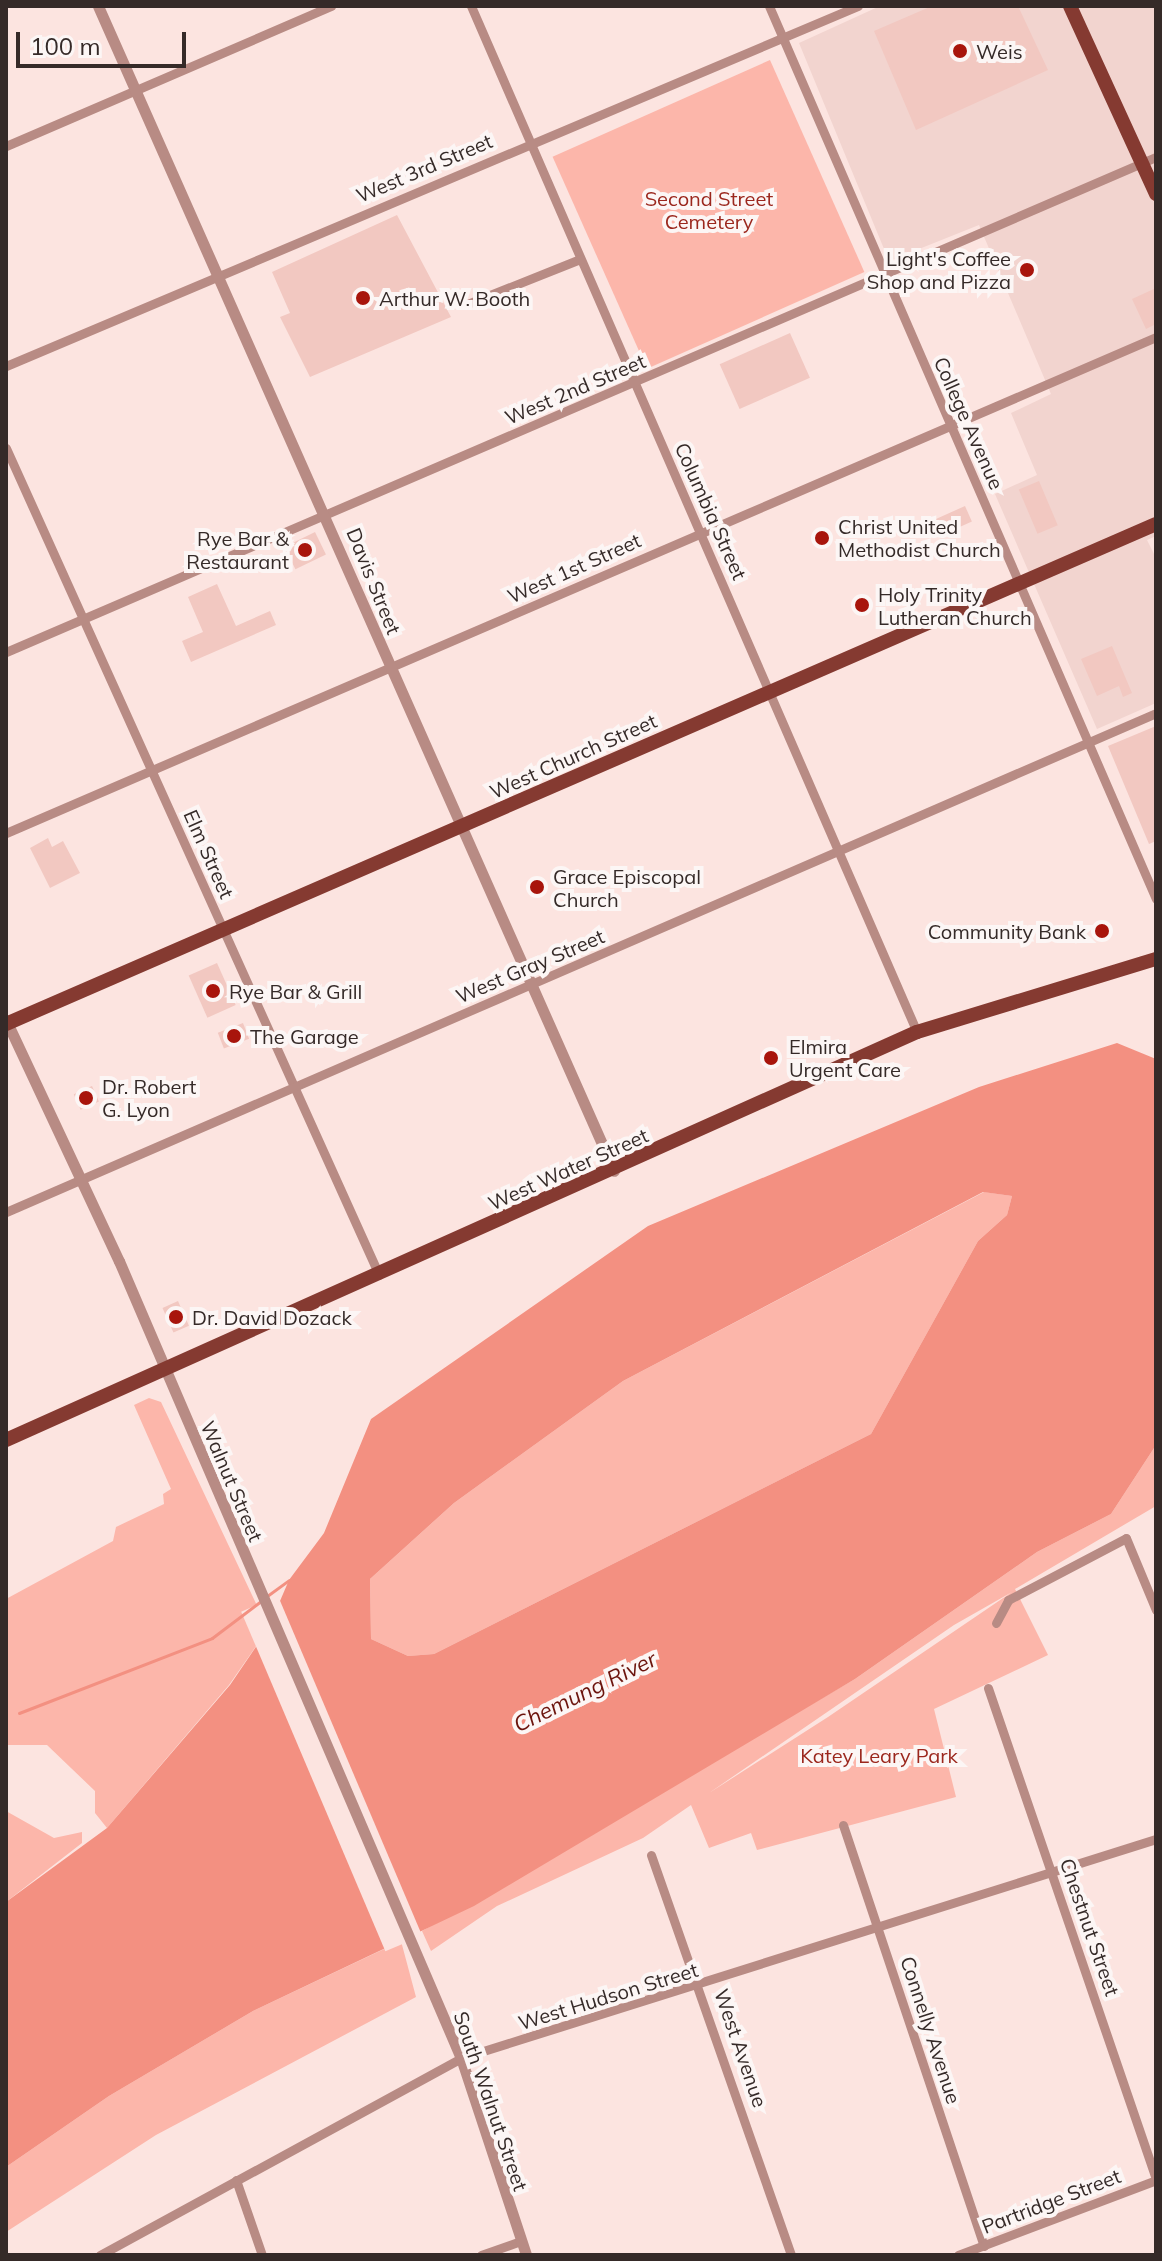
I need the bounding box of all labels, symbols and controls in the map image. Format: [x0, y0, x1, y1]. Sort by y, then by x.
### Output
scale bar [20, 16, 190, 66]
text: 100 m [30, 31, 101, 61]
place label: Weis [976, 39, 1023, 63]
marker: Weis [951, 42, 969, 60]
street label: West 3rd Street [352, 129, 496, 207]
park label: Second Street Cemetery [645, 187, 773, 234]
place label: Light's Coffee Shop and Pizza [867, 246, 1011, 293]
marker: Light's Coffee Shop and Pizza [1018, 261, 1036, 279]
place label: Arthur W. Booth [379, 286, 530, 310]
marker: Arthur W. Booth [354, 289, 372, 307]
street label: West 2nd Street [501, 349, 649, 429]
street label: College Avenue [929, 353, 1009, 493]
street label: Columbia Street [670, 439, 752, 583]
place label: Christ United Methodist Church [838, 514, 1001, 561]
street label: Davis Street [342, 524, 406, 638]
place label: Rye Bar & Restaurant [186, 526, 289, 573]
street label: West 1st Street [504, 528, 644, 608]
marker: Christ United Methodist Church [813, 529, 831, 547]
marker: Rye Bar & Restaurant [296, 541, 314, 559]
place label: Holy Trinity Lutheran Church [878, 582, 1032, 629]
marker: Holy Trinity Lutheran Church [853, 596, 871, 614]
street label: West Church Street [486, 708, 660, 804]
street label: Elm Street [179, 806, 239, 902]
place label: Grace Episcopal Church [553, 864, 701, 911]
marker: Grace Episcopal Church [528, 878, 546, 896]
place label: Community Bank [928, 919, 1086, 943]
marker: Community Bank [1093, 922, 1111, 940]
street label: West Gray Street [452, 924, 608, 1008]
place label: Rye Bar & Grill [229, 979, 362, 1003]
marker: Rye Bar & Grill [204, 982, 222, 1000]
place label: The Garage [250, 1024, 359, 1048]
marker: The Garage [225, 1027, 243, 1045]
place label: Elmira Urgent Care [789, 1034, 901, 1081]
marker: Elmira Urgent Care [760, 1047, 782, 1069]
place label: Dr. Robert G. Lyon [102, 1074, 196, 1121]
marker: Dr. Robert G. Lyon [77, 1089, 95, 1107]
street label: West Water Street [484, 1123, 652, 1215]
place label: Dr. David Dozack [192, 1305, 352, 1329]
marker: Dr. David Dozack [167, 1308, 185, 1326]
street label: Walnut Street [196, 1417, 268, 1545]
water label: Chemung River [509, 1646, 661, 1738]
park label: Katey Leary Park [800, 1743, 958, 1767]
street label: Chestnut Street [1055, 1855, 1125, 1999]
street label: Connelly Avenue [896, 1953, 966, 2107]
street label: West Hudson Street [515, 1957, 701, 2035]
street label: West Avenue [710, 1986, 772, 2110]
street label: South Walnut Street [449, 2008, 533, 2194]
street label: Partridge Street [978, 2163, 1124, 2239]

